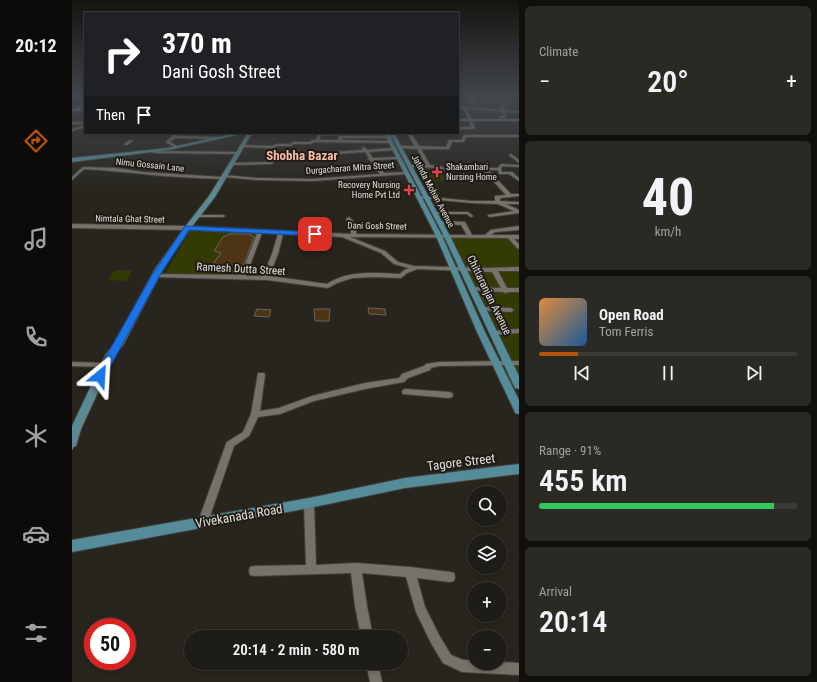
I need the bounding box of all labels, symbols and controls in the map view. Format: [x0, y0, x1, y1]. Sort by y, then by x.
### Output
text: 370 m [162, 27, 232, 60]
icon: right [96, 28, 148, 80]
text: 20:12 [15, 35, 57, 56]
text: Climate [539, 44, 578, 59]
text: Dani Gosh Street [162, 61, 281, 82]
text: 20° [647, 64, 689, 99]
text: − [539, 69, 550, 94]
text: + [786, 69, 797, 94]
icon: arrive [133, 104, 155, 126]
text: Then [96, 106, 125, 124]
icon: directions [22, 127, 50, 155]
district label: Shobha Bazar [266, 148, 338, 163]
street label: Jatinda Mohan Avenue [410, 153, 456, 229]
street label: Nimu Gossain Lane [115, 156, 185, 174]
street label: Durgacharan Mitra Street [305, 160, 395, 176]
place label: Shakambari Nursing Home [446, 162, 497, 182]
marker: Shakambari Nursing Home [431, 166, 443, 178]
text: 40 [642, 167, 694, 228]
place label: Recovery Nursing Home Pvt Ltd [338, 180, 400, 200]
marker: Recovery Nursing Home Pvt Ltd [403, 184, 415, 196]
street label: Nimtala Ghat Street [95, 213, 165, 225]
pin [298, 217, 332, 251]
street label: Dani Gosh Street [347, 220, 407, 232]
icon: arrive [304, 223, 326, 245]
text: km/h [655, 224, 681, 239]
icon: music [22, 225, 50, 253]
street label: Chittaranjan Avenue [464, 253, 514, 337]
street label: Ramesh Dutta Street [196, 260, 286, 278]
text: Open Road [599, 306, 664, 324]
icon: phone [22, 323, 50, 351]
text: Tom Ferris [599, 324, 653, 339]
position arrow [79, 355, 121, 397]
icon: previous [571, 362, 593, 384]
icon: pause [657, 362, 679, 384]
icon: next [743, 362, 765, 384]
icon: climate [22, 422, 50, 450]
text: Range · 91% [539, 443, 601, 458]
street label: Tagore Street [426, 450, 496, 474]
text: 455 km [539, 463, 628, 498]
map controls [467, 486, 507, 670]
button: search [467, 486, 507, 526]
street label: Vivekanada Road [194, 501, 284, 531]
icon: car [22, 520, 50, 548]
button: layers [467, 534, 507, 574]
button: + [467, 582, 507, 622]
text: Arrival [539, 584, 572, 599]
text: 20:14 [539, 604, 607, 639]
speed limit sign: 50 [84, 618, 136, 670]
icon: filters [22, 619, 50, 647]
button: − [467, 630, 507, 670]
text: 20:14 · 2 min · 580 m [233, 641, 359, 659]

